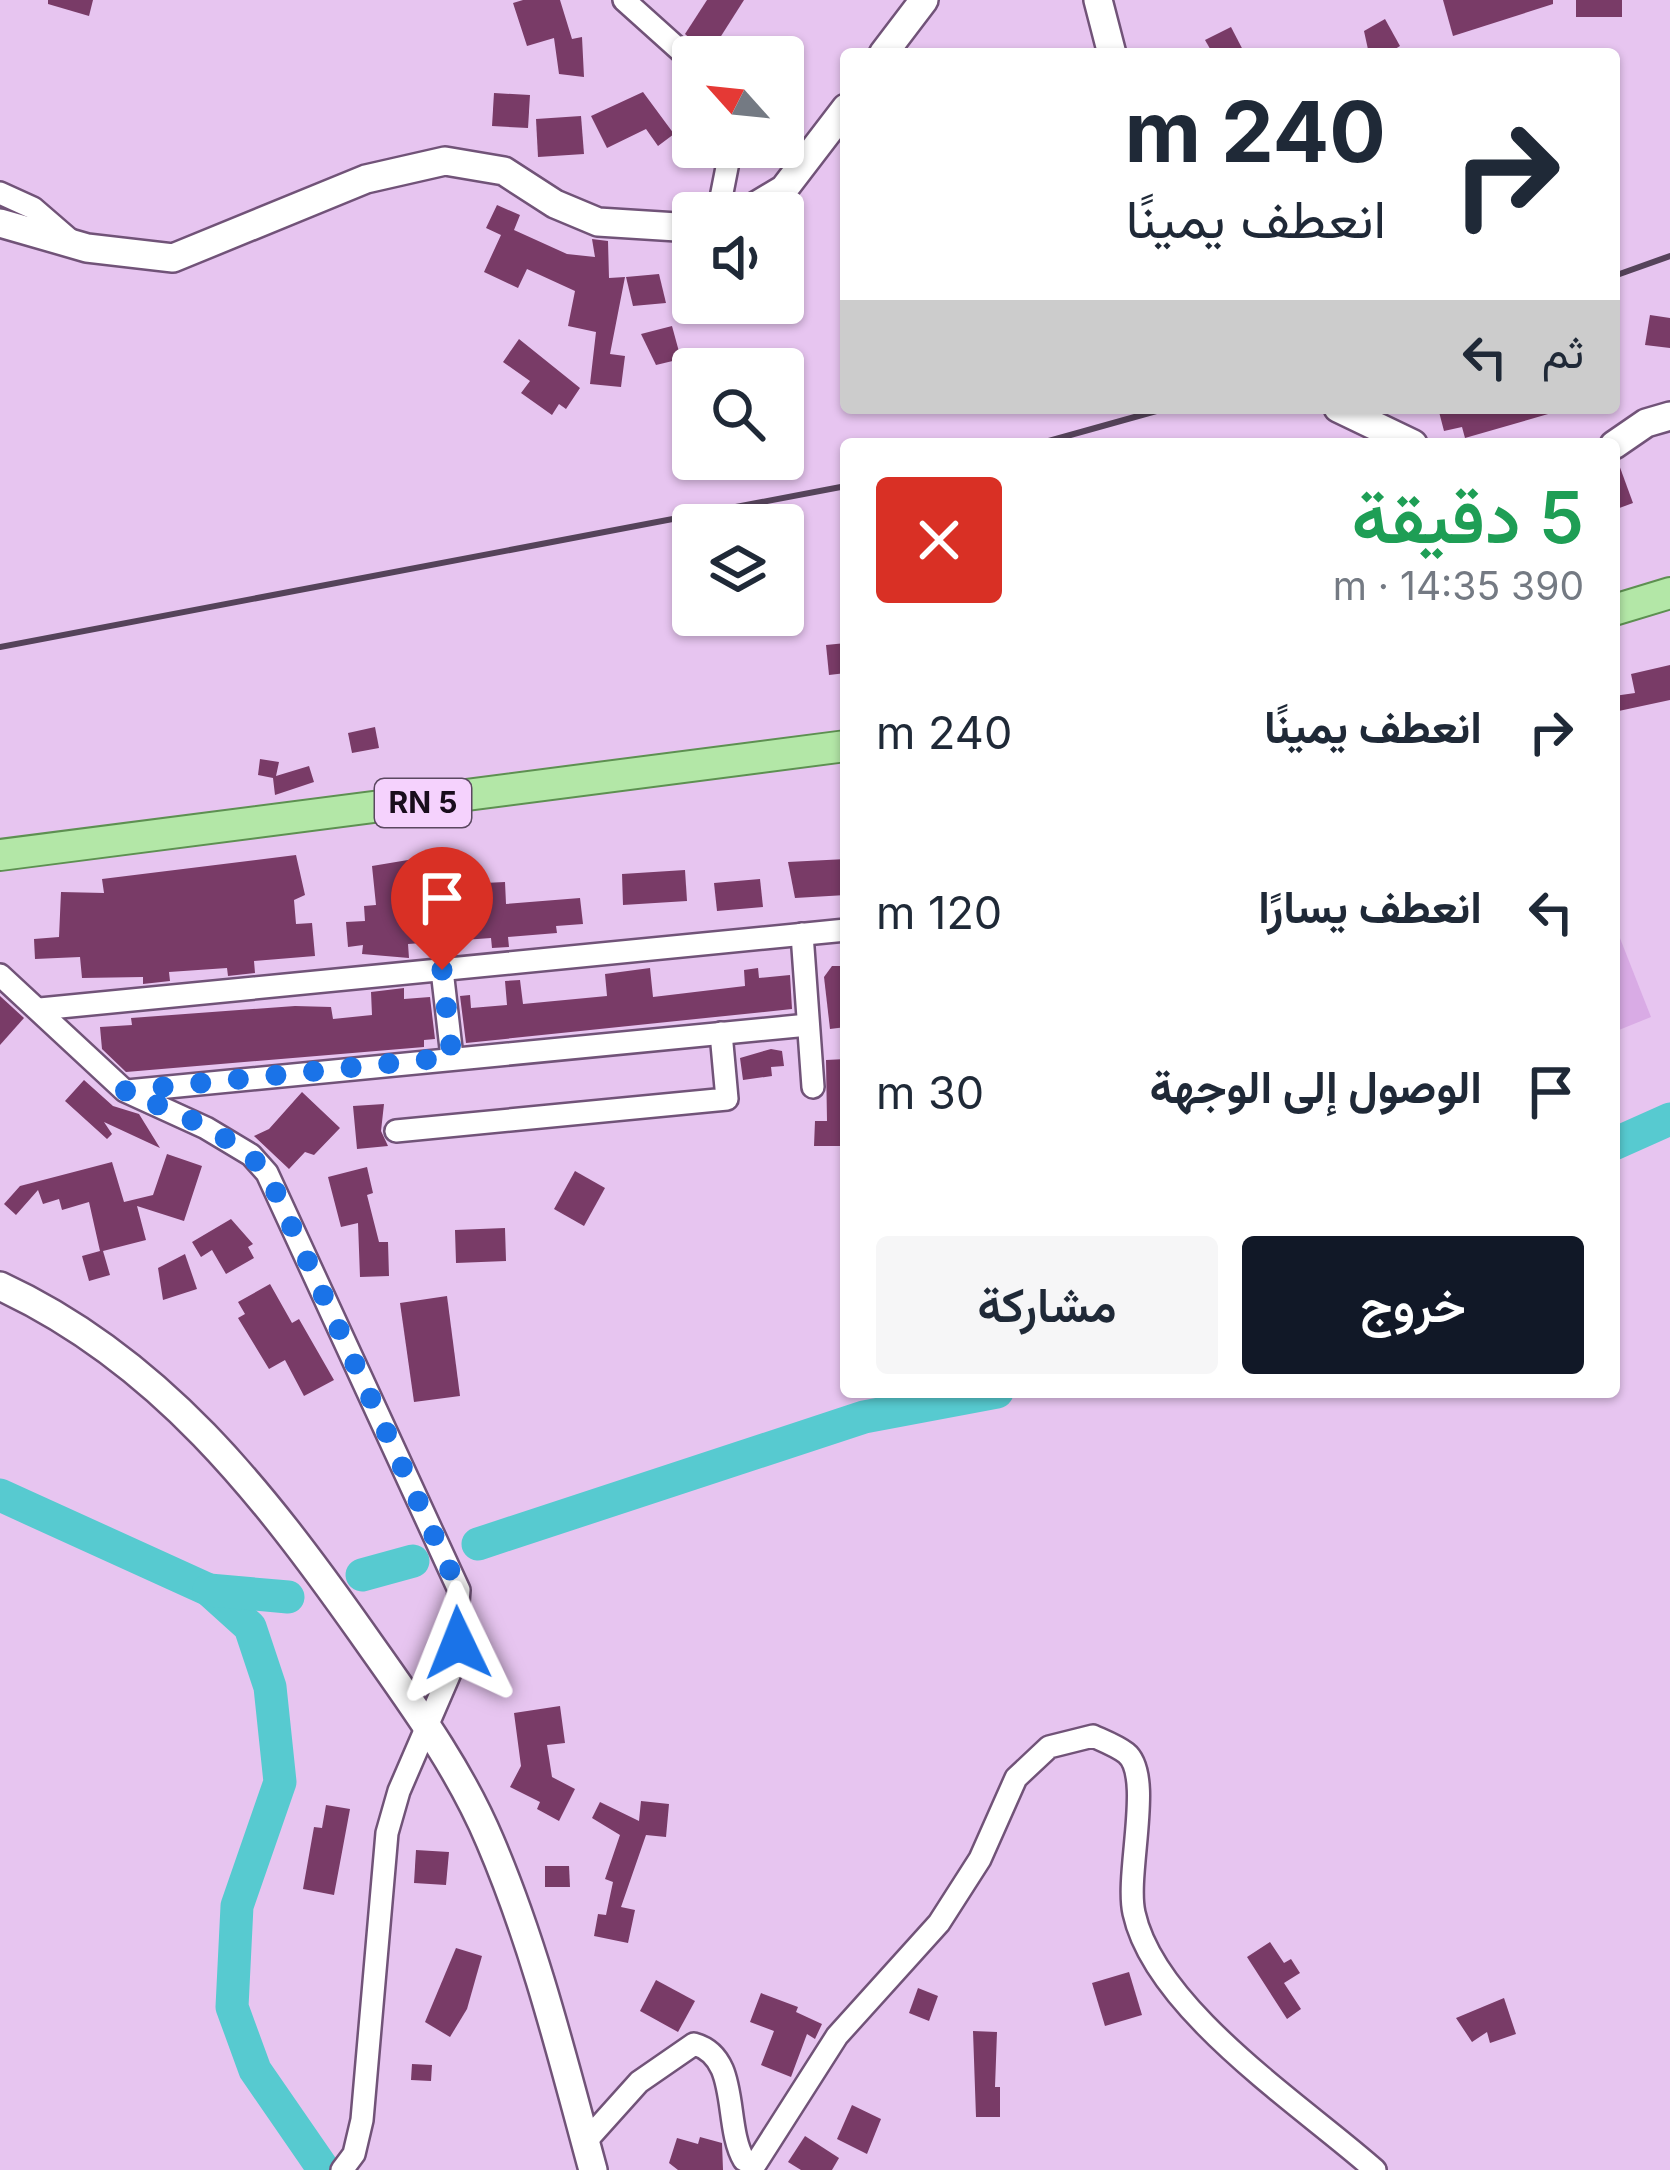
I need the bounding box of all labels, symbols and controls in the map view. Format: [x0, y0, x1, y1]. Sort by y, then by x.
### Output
north arrow [672, 36, 804, 168]
map controls [672, 36, 804, 636]
text: 240 m [1124, 81, 1386, 182]
icon: right [1428, 96, 1584, 252]
text: انعطف يمينًا [1126, 186, 1386, 251]
button: sound [672, 192, 804, 324]
icon: left [1452, 324, 1518, 390]
text: ثم [1542, 324, 1584, 379]
button: search [672, 348, 804, 480]
text: 5 دقيقة [1352, 473, 1584, 560]
button: close [876, 477, 1002, 603]
button: layers [672, 504, 804, 636]
text: 390 m · 14:35 [1333, 562, 1584, 609]
text: انعطف يمينًا [1264, 699, 1482, 754]
icon: right [1518, 699, 1584, 765]
text: 240 m [876, 705, 1012, 760]
road number: RN 5 [375, 779, 471, 827]
pin [391, 847, 493, 970]
icon: arrive [409, 865, 475, 931]
text: انعطف يسارًا [1258, 879, 1482, 934]
icon: left [1518, 879, 1584, 945]
text: 120 m [876, 885, 1002, 940]
text: الوصول إلى الوجهة [1150, 1059, 1482, 1114]
icon: arrive [1518, 1059, 1584, 1125]
text: 30 m [876, 1065, 984, 1120]
button: مشاركة [876, 1236, 1218, 1374]
button: خروج [1242, 1236, 1584, 1374]
position arrow [395, 1580, 521, 1706]

